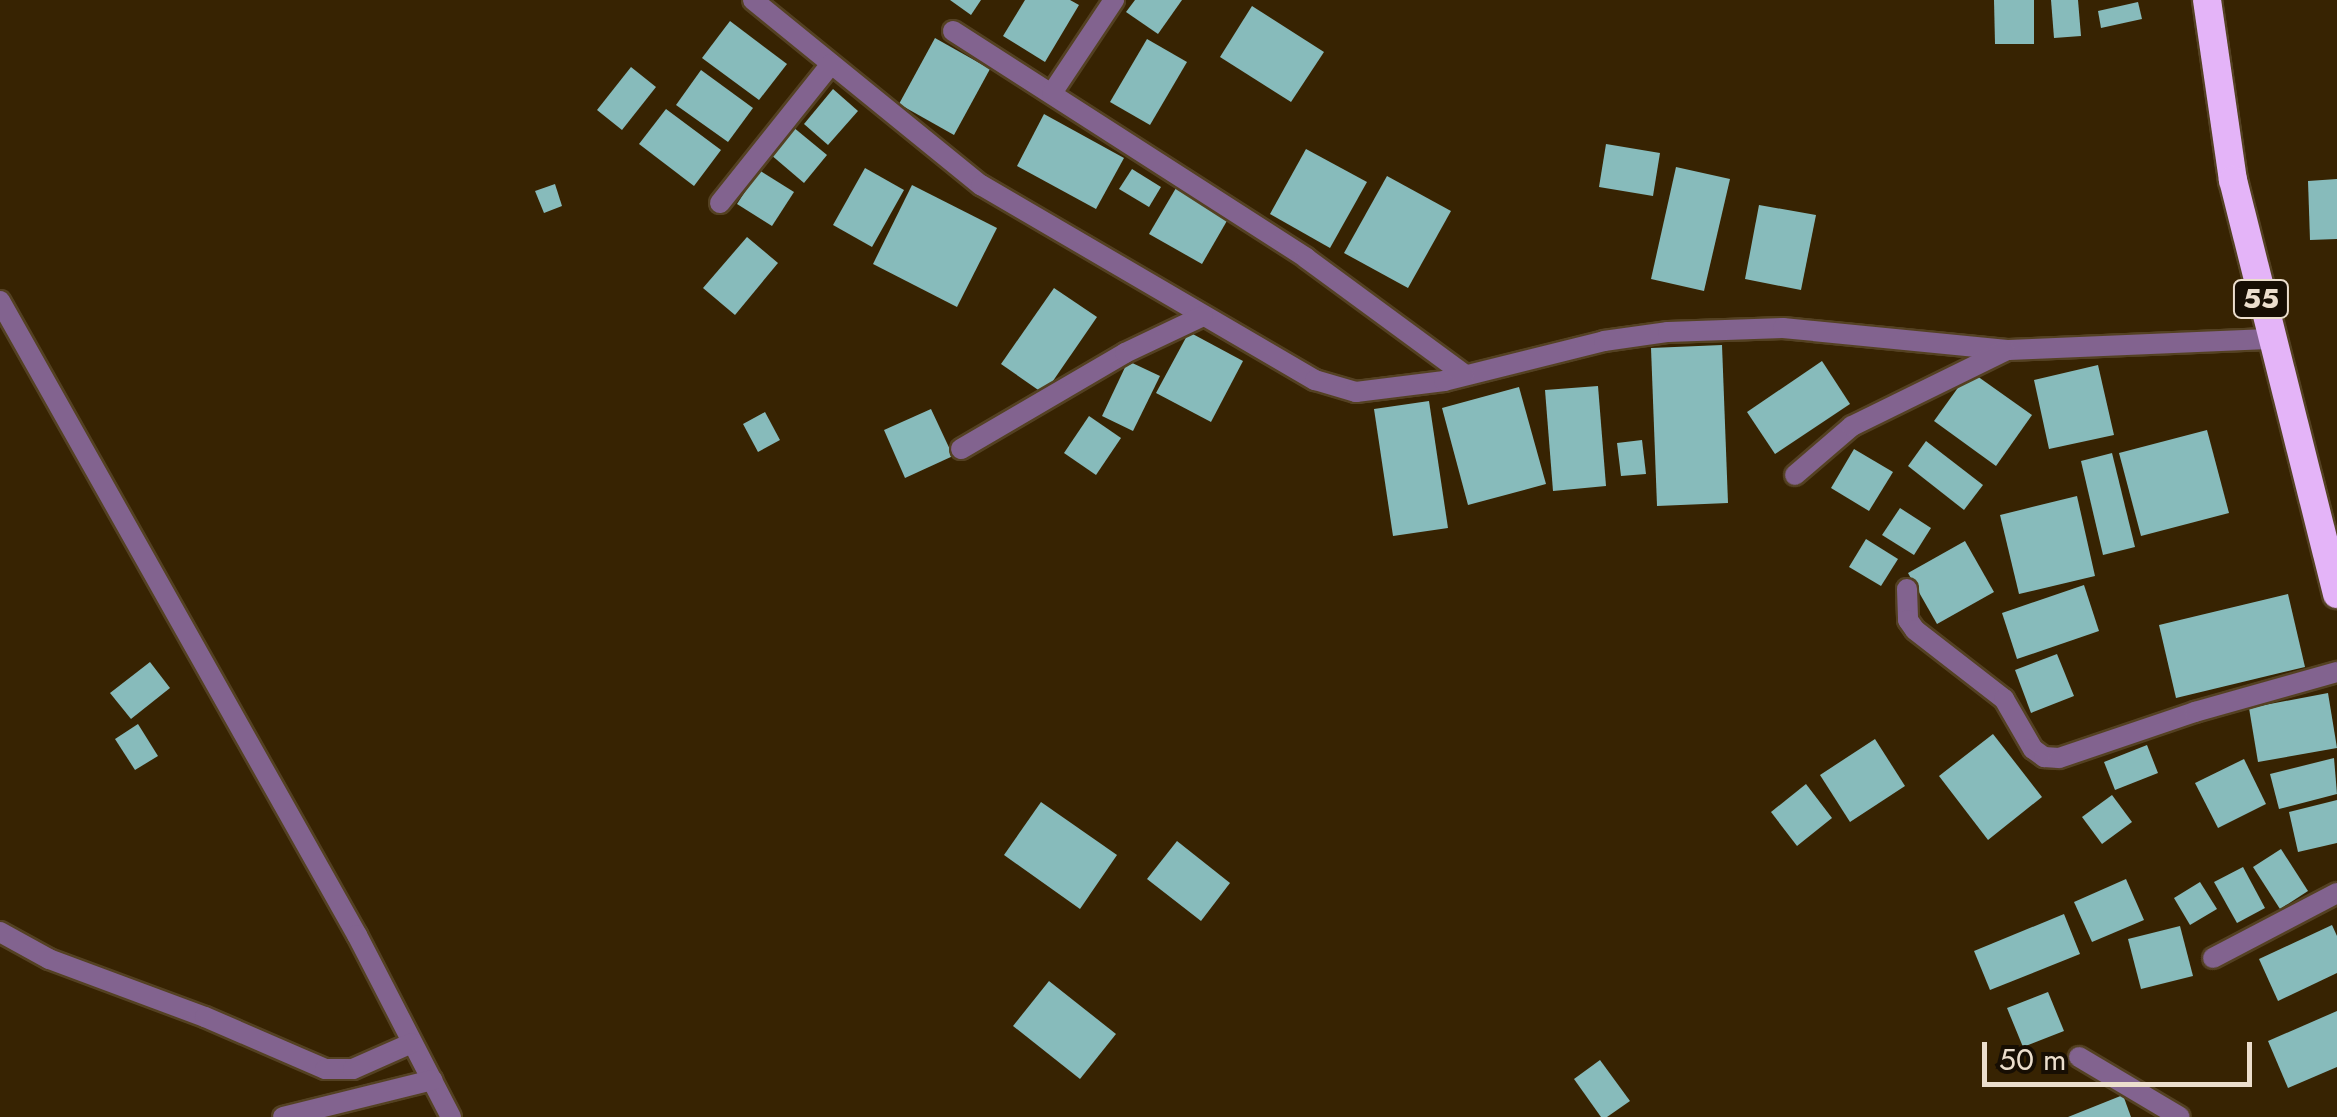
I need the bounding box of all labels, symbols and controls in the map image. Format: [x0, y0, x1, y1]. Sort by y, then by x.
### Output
road number: 55 [2231, 276, 2291, 322]
scale bar [1987, 1022, 2257, 1084]
text: 50 m [1999, 1038, 2066, 1081]

